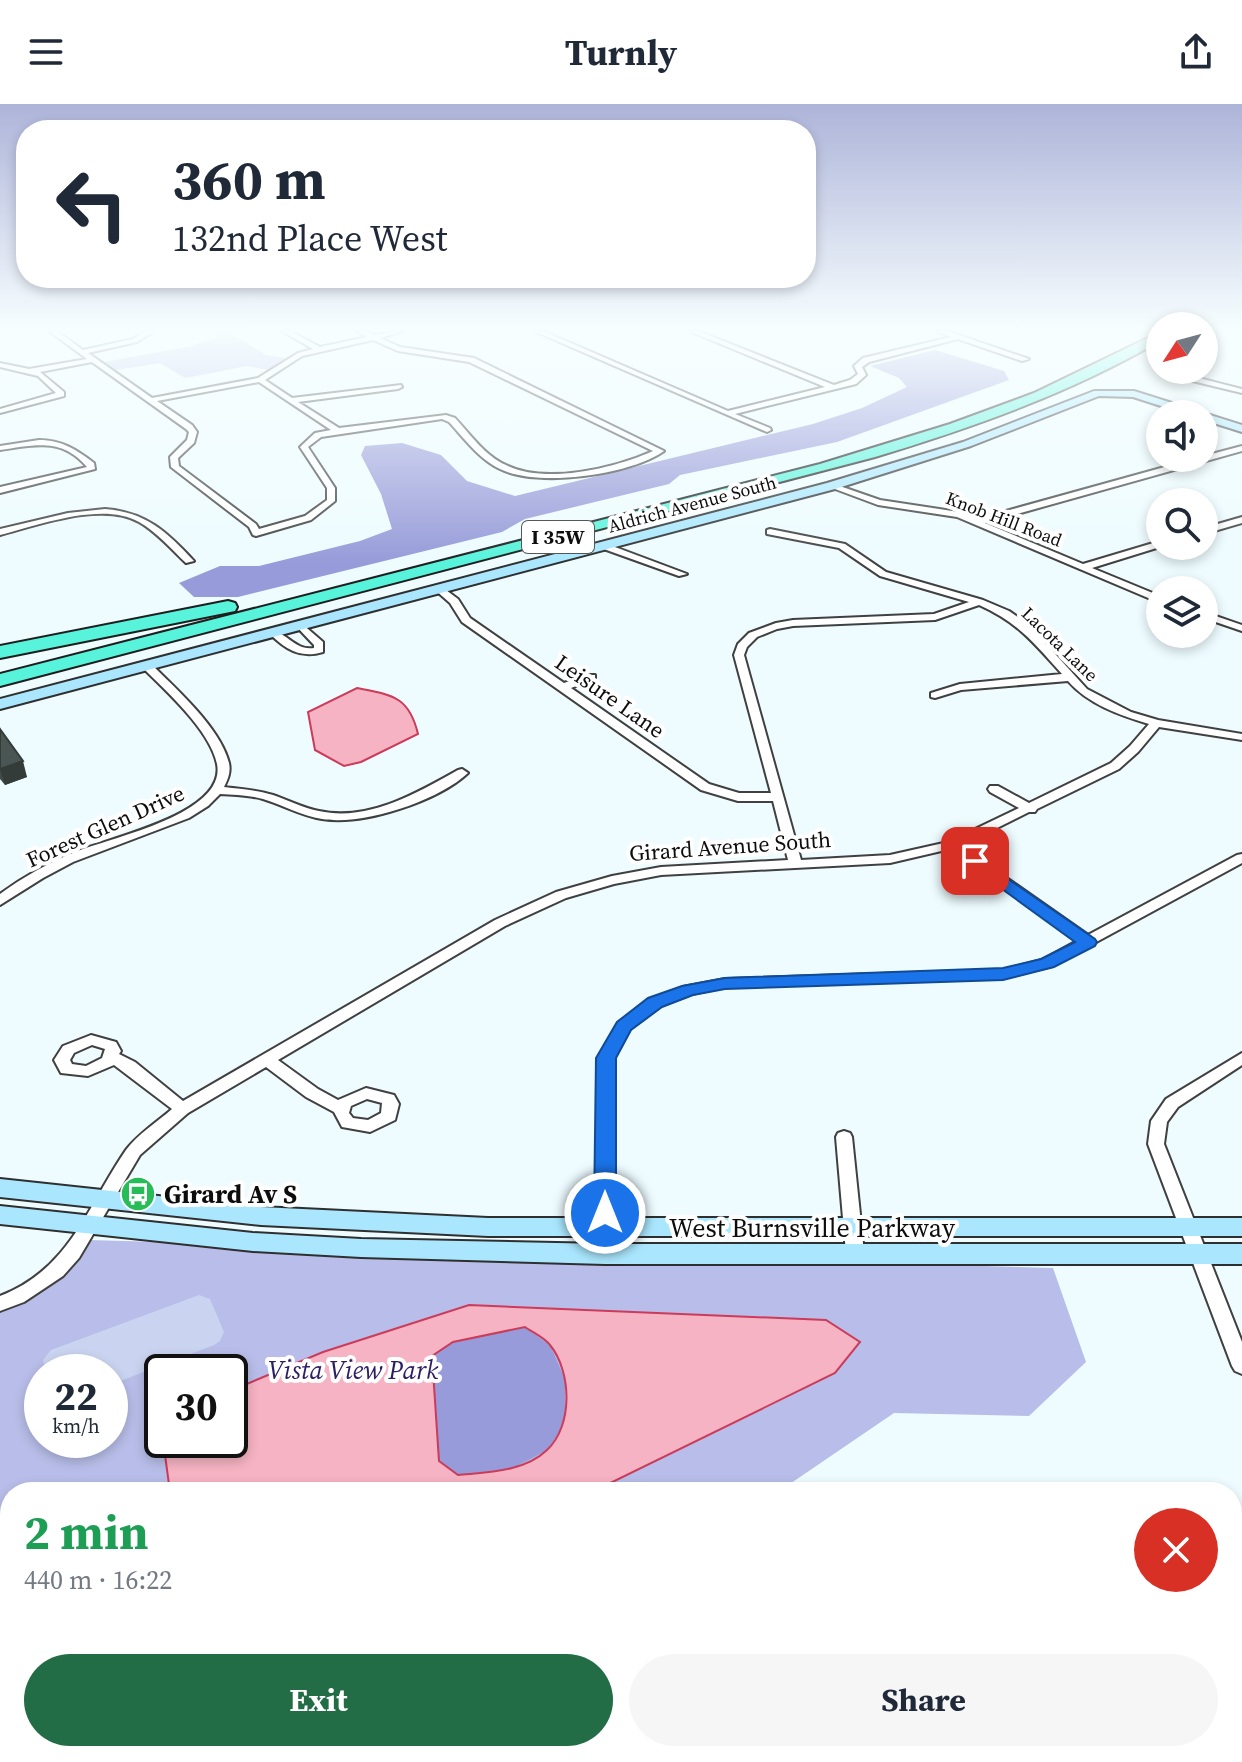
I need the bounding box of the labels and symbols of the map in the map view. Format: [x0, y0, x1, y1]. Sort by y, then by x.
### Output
north arrow [1146, 312, 1218, 384]
street label: Aldrich Avenue South [605, 469, 779, 539]
street label: Knob Hill Road [942, 485, 1066, 553]
road number: I 35W [522, 521, 594, 553]
street label: Lacota Lane [1016, 601, 1104, 687]
street label: Leisure Lane [549, 647, 671, 745]
street label: Forest Glen Drive [21, 778, 189, 874]
street label: Girard Avenue South [628, 824, 832, 868]
pin [941, 827, 1009, 895]
position arrow [563, 1171, 647, 1255]
bus stop icon: Girard Av S [119, 1175, 157, 1213]
place label: Girard Av S [164, 1176, 297, 1212]
street label: West Burnsville Parkway [669, 1210, 956, 1246]
park label: Vista View Park [268, 1352, 439, 1388]
speed limit sign: 30 [144, 1354, 248, 1458]

